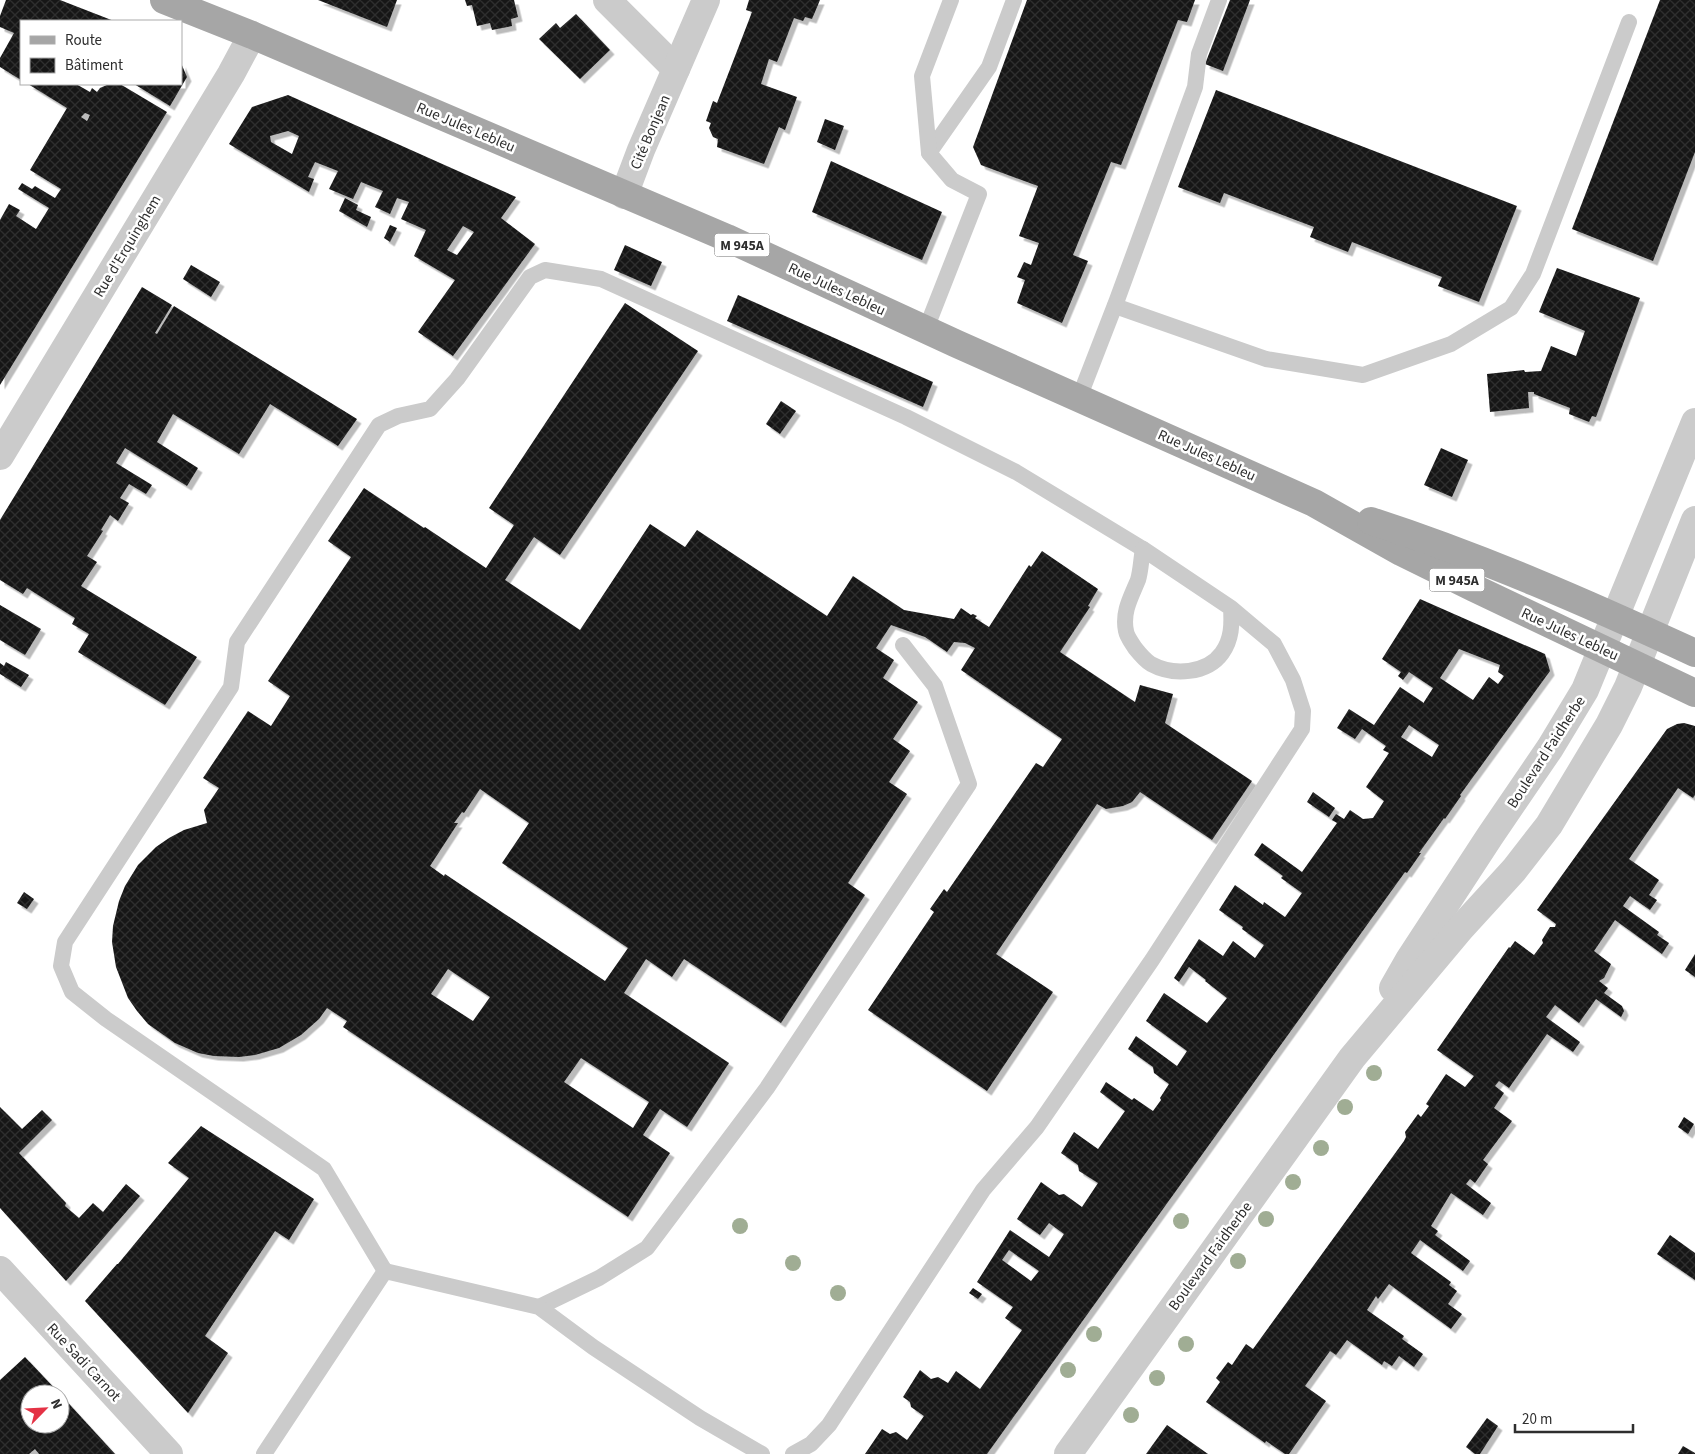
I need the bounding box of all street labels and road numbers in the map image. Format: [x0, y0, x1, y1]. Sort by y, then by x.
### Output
street label: Cité Bonjean [625, 92, 676, 173]
street label: Rue Jules Lebleu [413, 97, 518, 158]
street label: Rue d'Erquinghem [89, 191, 166, 301]
road number: M 945A [714, 234, 770, 256]
street label: Rue Jules Lebleu [785, 258, 889, 321]
street label: Rue Jules Lebleu [1154, 424, 1259, 486]
road number: M 945A [1430, 568, 1484, 592]
street label: Rue Jules Lebleu [1518, 603, 1622, 666]
street label: Boulevard Faidherbe [1502, 692, 1591, 813]
street label: Boulevard Faidherbe [1164, 1197, 1257, 1315]
street label: Rue Sadi Carnot [42, 1319, 125, 1406]

